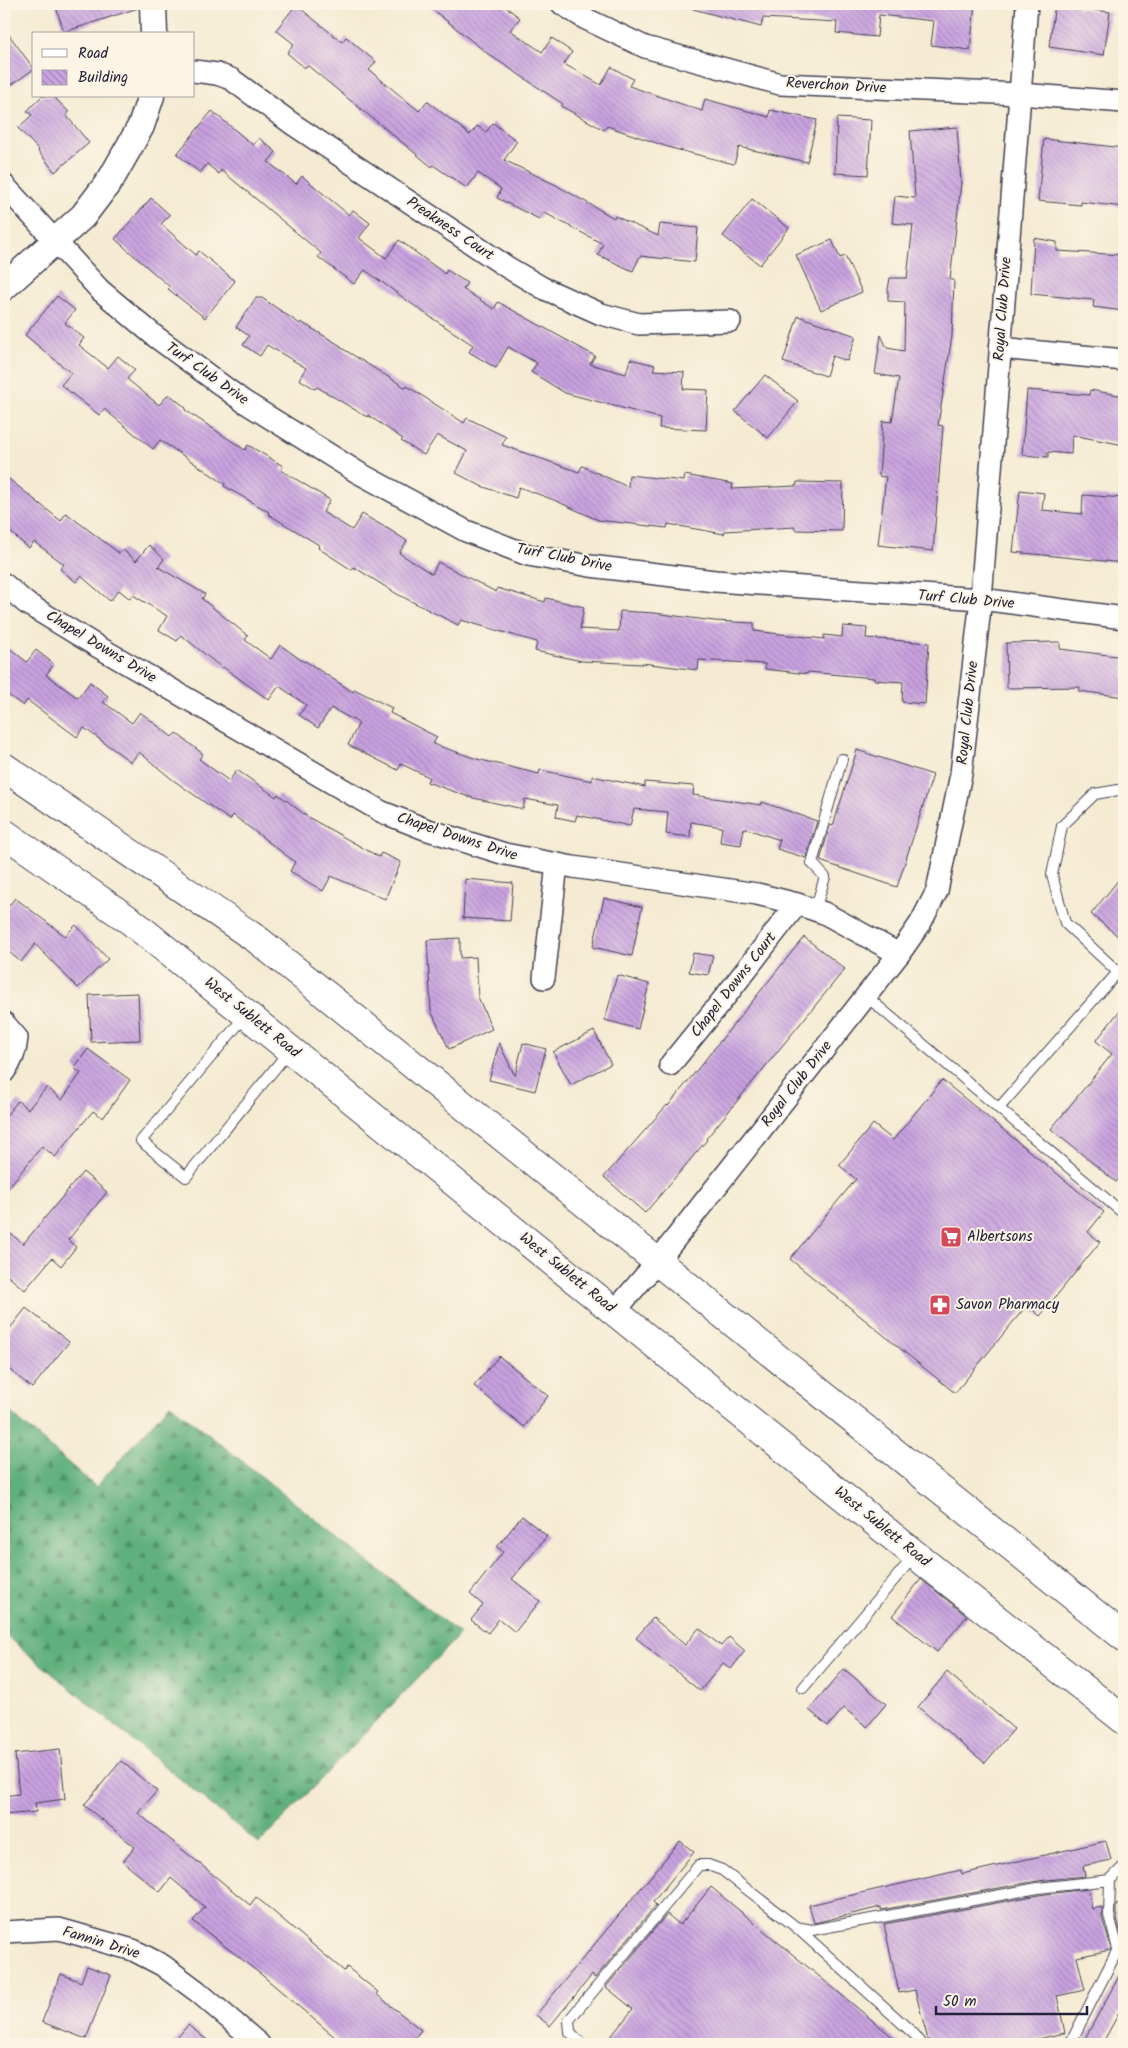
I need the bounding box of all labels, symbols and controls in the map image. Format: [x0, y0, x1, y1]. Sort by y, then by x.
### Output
legend [32, 32, 195, 98]
text: Road [78, 42, 109, 66]
text: Building [78, 66, 128, 90]
street label: Reverchon Drive [785, 71, 887, 101]
street label: Preakness Court [401, 191, 499, 267]
street label: Royal Club Drive [987, 256, 1019, 362]
street label: Turf Club Drive [160, 336, 254, 412]
street label: Turf Club Drive [514, 537, 614, 579]
street label: Turf Club Drive [917, 584, 1016, 616]
street label: Chapel Downs Drive [41, 604, 161, 690]
street label: Royal Club Drive [951, 660, 985, 766]
street label: Chapel Downs Drive [393, 806, 521, 868]
street label: Chapel Downs Court [685, 927, 783, 1043]
street label: West Sublett Road [199, 972, 306, 1065]
street label: Royal Club Drive [755, 1035, 839, 1133]
supermarket icon: Albertsons [939, 1225, 963, 1249]
place label: Albertsons [967, 1225, 1033, 1249]
street label: West Sublett Road [514, 1227, 621, 1320]
pharmacy icon: Savon Pharmacy [928, 1293, 952, 1317]
place label: Savon Pharmacy [956, 1293, 1060, 1317]
street label: West Sublett Road [829, 1481, 936, 1574]
street label: Fannin Drive [59, 1920, 143, 1966]
scale bar [936, 1983, 1087, 2015]
text: 50 m [943, 1990, 977, 2014]

